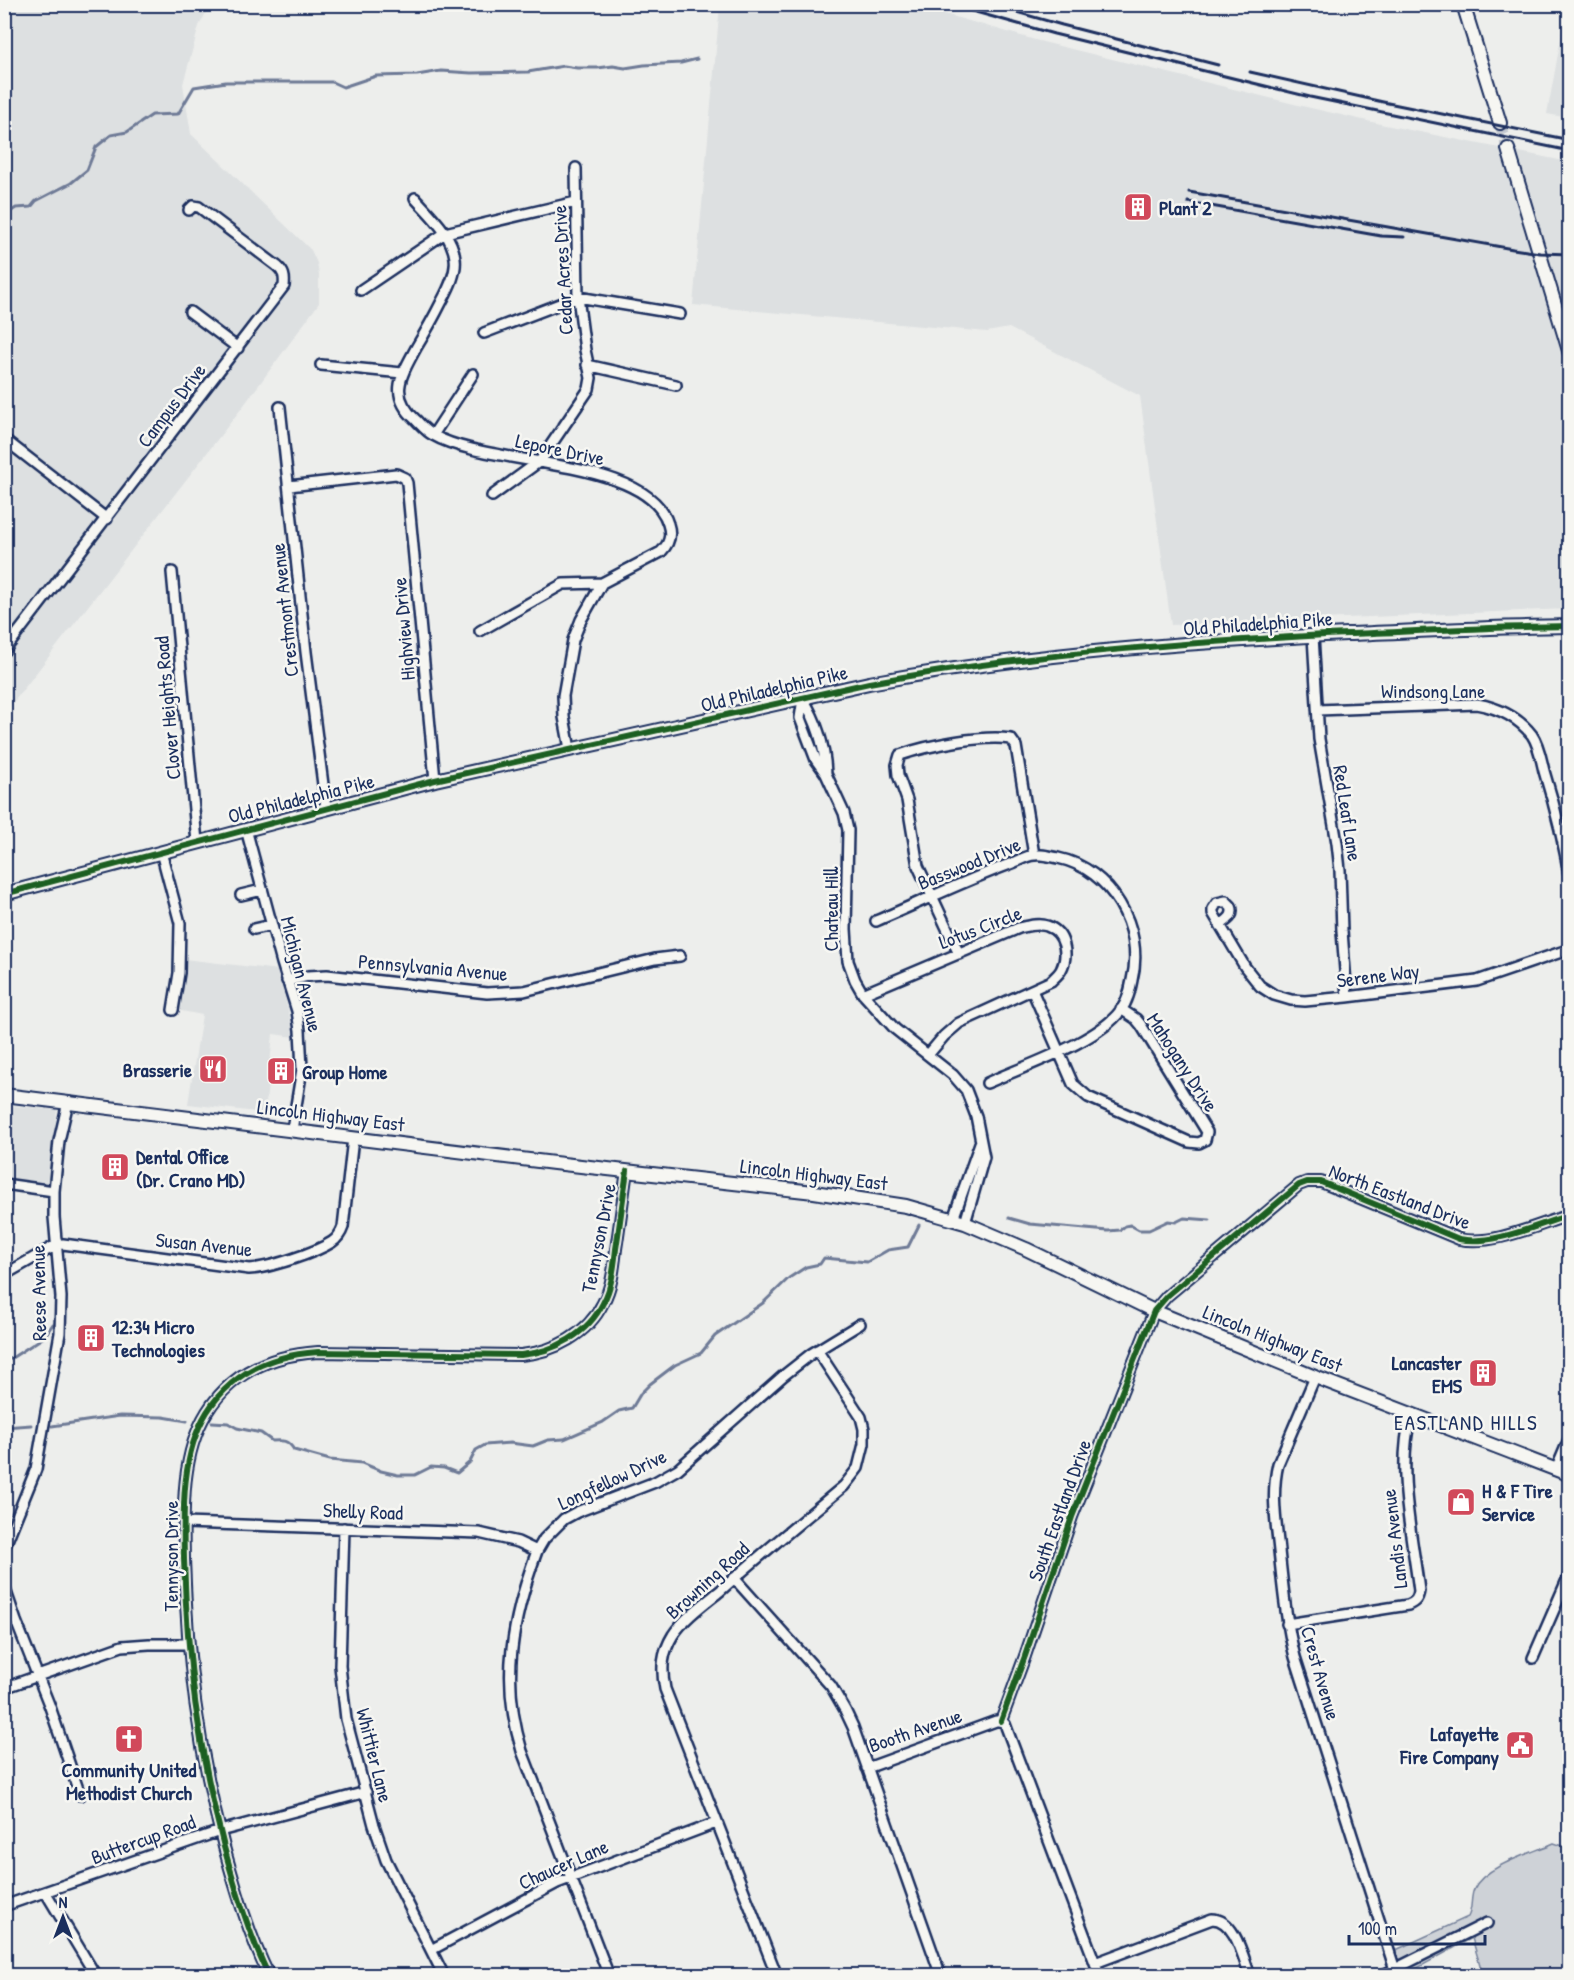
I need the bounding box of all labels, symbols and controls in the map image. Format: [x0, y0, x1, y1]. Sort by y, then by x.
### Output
building icon: Plant 2 [1122, 191, 1154, 223]
place label: Plant 2 [1159, 194, 1212, 221]
street label: Cedar Acres Drive [545, 204, 579, 336]
street label: Campus Drive [130, 357, 212, 453]
street label: Lepore Drive [513, 426, 607, 472]
street label: Crestmont Avenue [264, 542, 304, 678]
street label: Highview Drive [385, 576, 421, 682]
street label: Old Philadelphia Pike [1182, 604, 1334, 642]
street label: Clover Heights Road [147, 635, 187, 781]
street label: Old Philadelphia Pike [698, 658, 850, 718]
street label: Windsong Lane [1381, 677, 1485, 704]
street label: Red Leaf Lane [1327, 763, 1369, 863]
street label: Old Philadelphia Pike [225, 767, 377, 829]
street label: Basswood Drive [913, 830, 1025, 896]
street label: Chateau Hill [817, 866, 844, 951]
street label: Lotus Circle [935, 899, 1025, 955]
street label: Michigan Avenue [275, 913, 329, 1035]
street label: Pennsylvania Avenue [357, 947, 509, 987]
street label: Serene Way [1335, 957, 1421, 993]
street label: Mahogany Drive [1141, 1007, 1225, 1117]
restaurant icon: Brasserie [197, 1053, 229, 1085]
building icon: Group Home [265, 1055, 297, 1087]
place label: Brasserie [123, 1056, 192, 1083]
place label: Group Home [302, 1058, 388, 1086]
street label: Lincoln Highway East [256, 1093, 407, 1138]
place label: Dental Office (Dr. Crano MD) [136, 1143, 246, 1193]
building icon: Dental Office (Dr. Crano MD) [99, 1151, 131, 1183]
street label: Lincoln Highway East [739, 1152, 890, 1197]
street label: North Eastland Drive [1325, 1157, 1475, 1235]
street label: Tennyson Drive [574, 1181, 622, 1295]
street label: Susan Avenue [154, 1225, 254, 1263]
street label: Reese Avenue [24, 1245, 52, 1341]
street label: Lincoln Highway East [1199, 1298, 1348, 1379]
place label: 12:34 Micro Technologies [111, 1313, 205, 1364]
building icon: 12:34 Micro Technologies [75, 1322, 107, 1354]
place label: Lancaster EMS [1392, 1349, 1463, 1399]
building icon: Lancaster EMS [1467, 1357, 1499, 1389]
district label: EASTLAND HILLS [1394, 1408, 1538, 1437]
street label: South Eastland Drive [1021, 1436, 1097, 1584]
street label: Longfellow Drive [553, 1442, 671, 1516]
place label: H & F Tire Service [1482, 1477, 1553, 1527]
shop icon: H & F Tire Service [1445, 1486, 1477, 1518]
street label: Landis Avenue [1375, 1488, 1413, 1590]
street label: Shelly Road [323, 1496, 404, 1526]
street label: Tennyson Drive [157, 1501, 184, 1611]
street label: Browning Road [659, 1535, 755, 1625]
street label: Crest Avenue [1295, 1623, 1347, 1723]
street label: Booth Avenue [865, 1701, 965, 1759]
street label: Whittier Lane [350, 1705, 400, 1805]
place label: Lafayette Fire Company [1399, 1720, 1500, 1771]
church icon: Community United Methodist Church [113, 1723, 145, 1755]
public building icon: Lafayette Fire Company [1504, 1729, 1536, 1761]
place label: Community United Methodist Church [62, 1756, 197, 1806]
street label: Buttercup Road [87, 1808, 199, 1870]
street label: Chaucer Lane [514, 1832, 612, 1896]
north arrow [33, 1887, 93, 1947]
text: N [59, 1891, 68, 1913]
scale bar [1349, 1908, 1486, 1946]
text: 100 m [1358, 1916, 1397, 1941]

